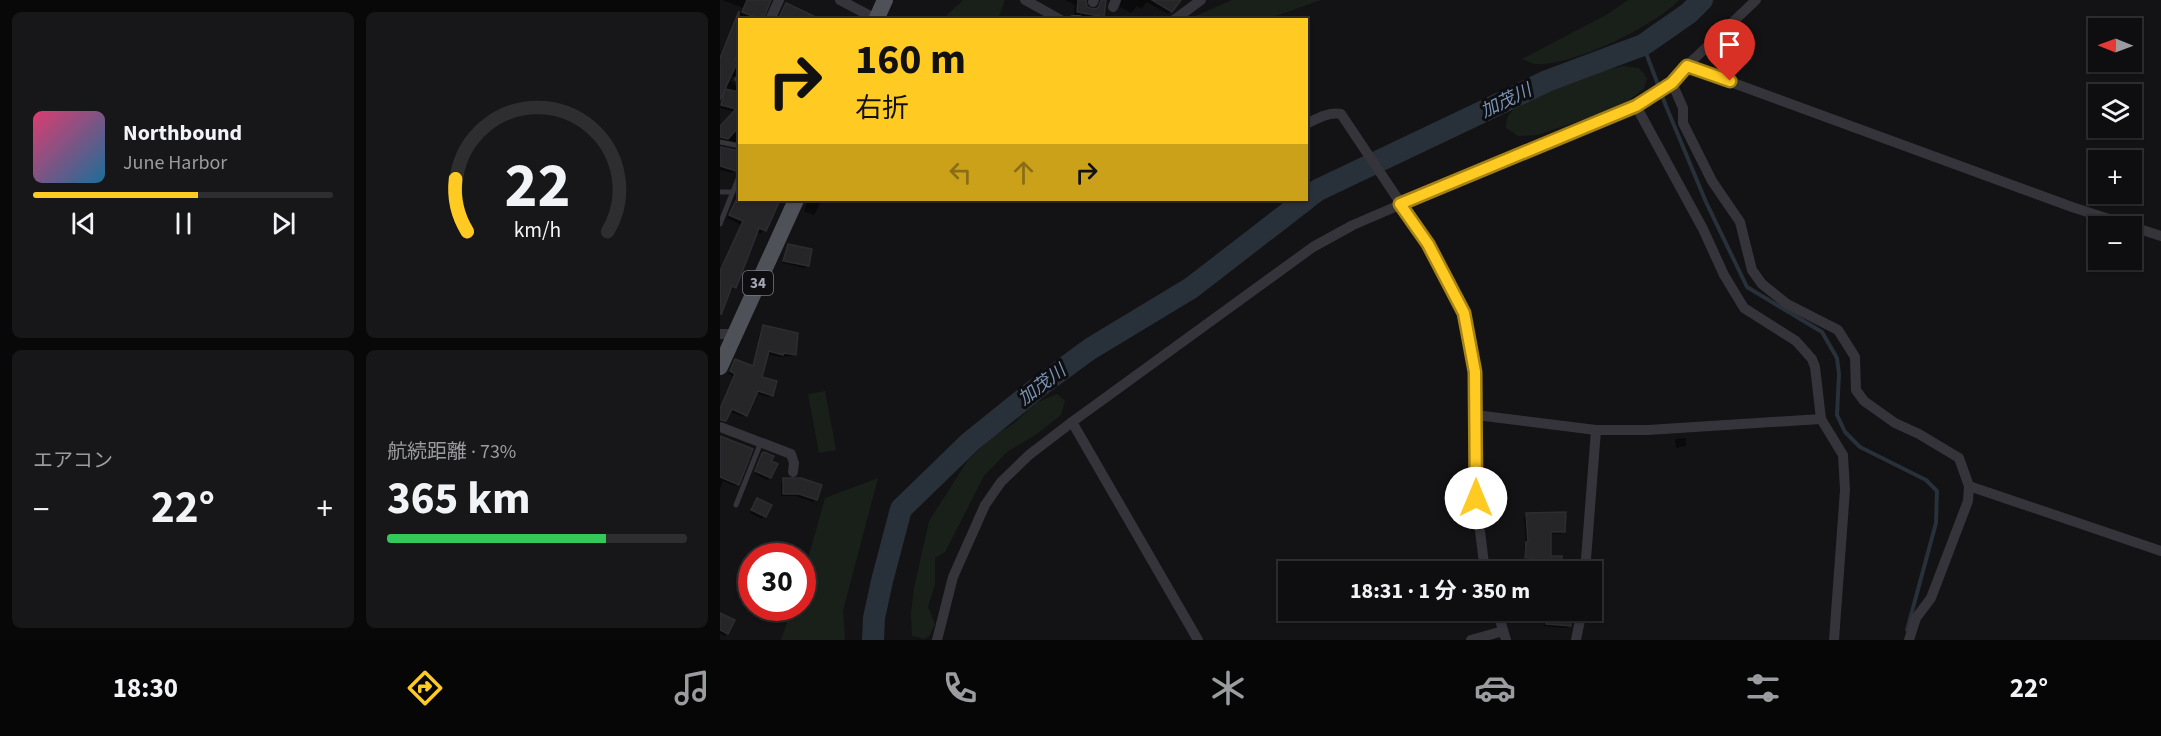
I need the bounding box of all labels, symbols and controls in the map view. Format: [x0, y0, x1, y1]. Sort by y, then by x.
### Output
north arrow [2088, 18, 2142, 72]
map controls [2088, 18, 2142, 270]
pin [1704, 19, 1755, 81]
icon: arrive [1713, 28, 1746, 61]
text: 160 m [855, 30, 966, 90]
icon: right [756, 42, 834, 120]
water label: 加茂川 [1476, 77, 1538, 124]
button: layers [2088, 84, 2142, 138]
text: 右折 [855, 89, 909, 128]
text: Northbound [123, 117, 242, 149]
text: 22 [504, 142, 570, 231]
text: June Harbor [123, 149, 227, 177]
button: + [2088, 150, 2142, 204]
icon: left [944, 156, 977, 189]
icon: ahead [1007, 156, 1040, 189]
icon: right [1070, 156, 1103, 189]
icon: previous [67, 207, 100, 240]
icon: pause [167, 207, 200, 240]
icon: next [267, 207, 300, 240]
text: km/h [513, 216, 561, 247]
button: − [2088, 216, 2142, 270]
road number: 34 [743, 271, 773, 295]
water label: 加茂川 [1013, 358, 1073, 411]
text: 航続距離 · 73% [387, 438, 516, 466]
text: エアコン [33, 447, 113, 475]
position arrow [1444, 466, 1508, 530]
text: 365 km [387, 467, 531, 531]
text: 22° [151, 476, 215, 540]
text: − [33, 486, 49, 533]
text: + [317, 486, 333, 533]
speed limit sign: 30 [738, 543, 816, 621]
text: 18:31 · 1 分 · 350 m [1350, 575, 1530, 607]
icon: directions [404, 667, 446, 709]
icon: music [671, 667, 713, 709]
icon: phone [939, 667, 981, 709]
icon: climate [1207, 667, 1249, 709]
icon: car [1474, 667, 1516, 709]
icon: filters [1742, 667, 1784, 709]
text: 18:30 [113, 669, 178, 708]
text: 22° [2010, 669, 2048, 708]

